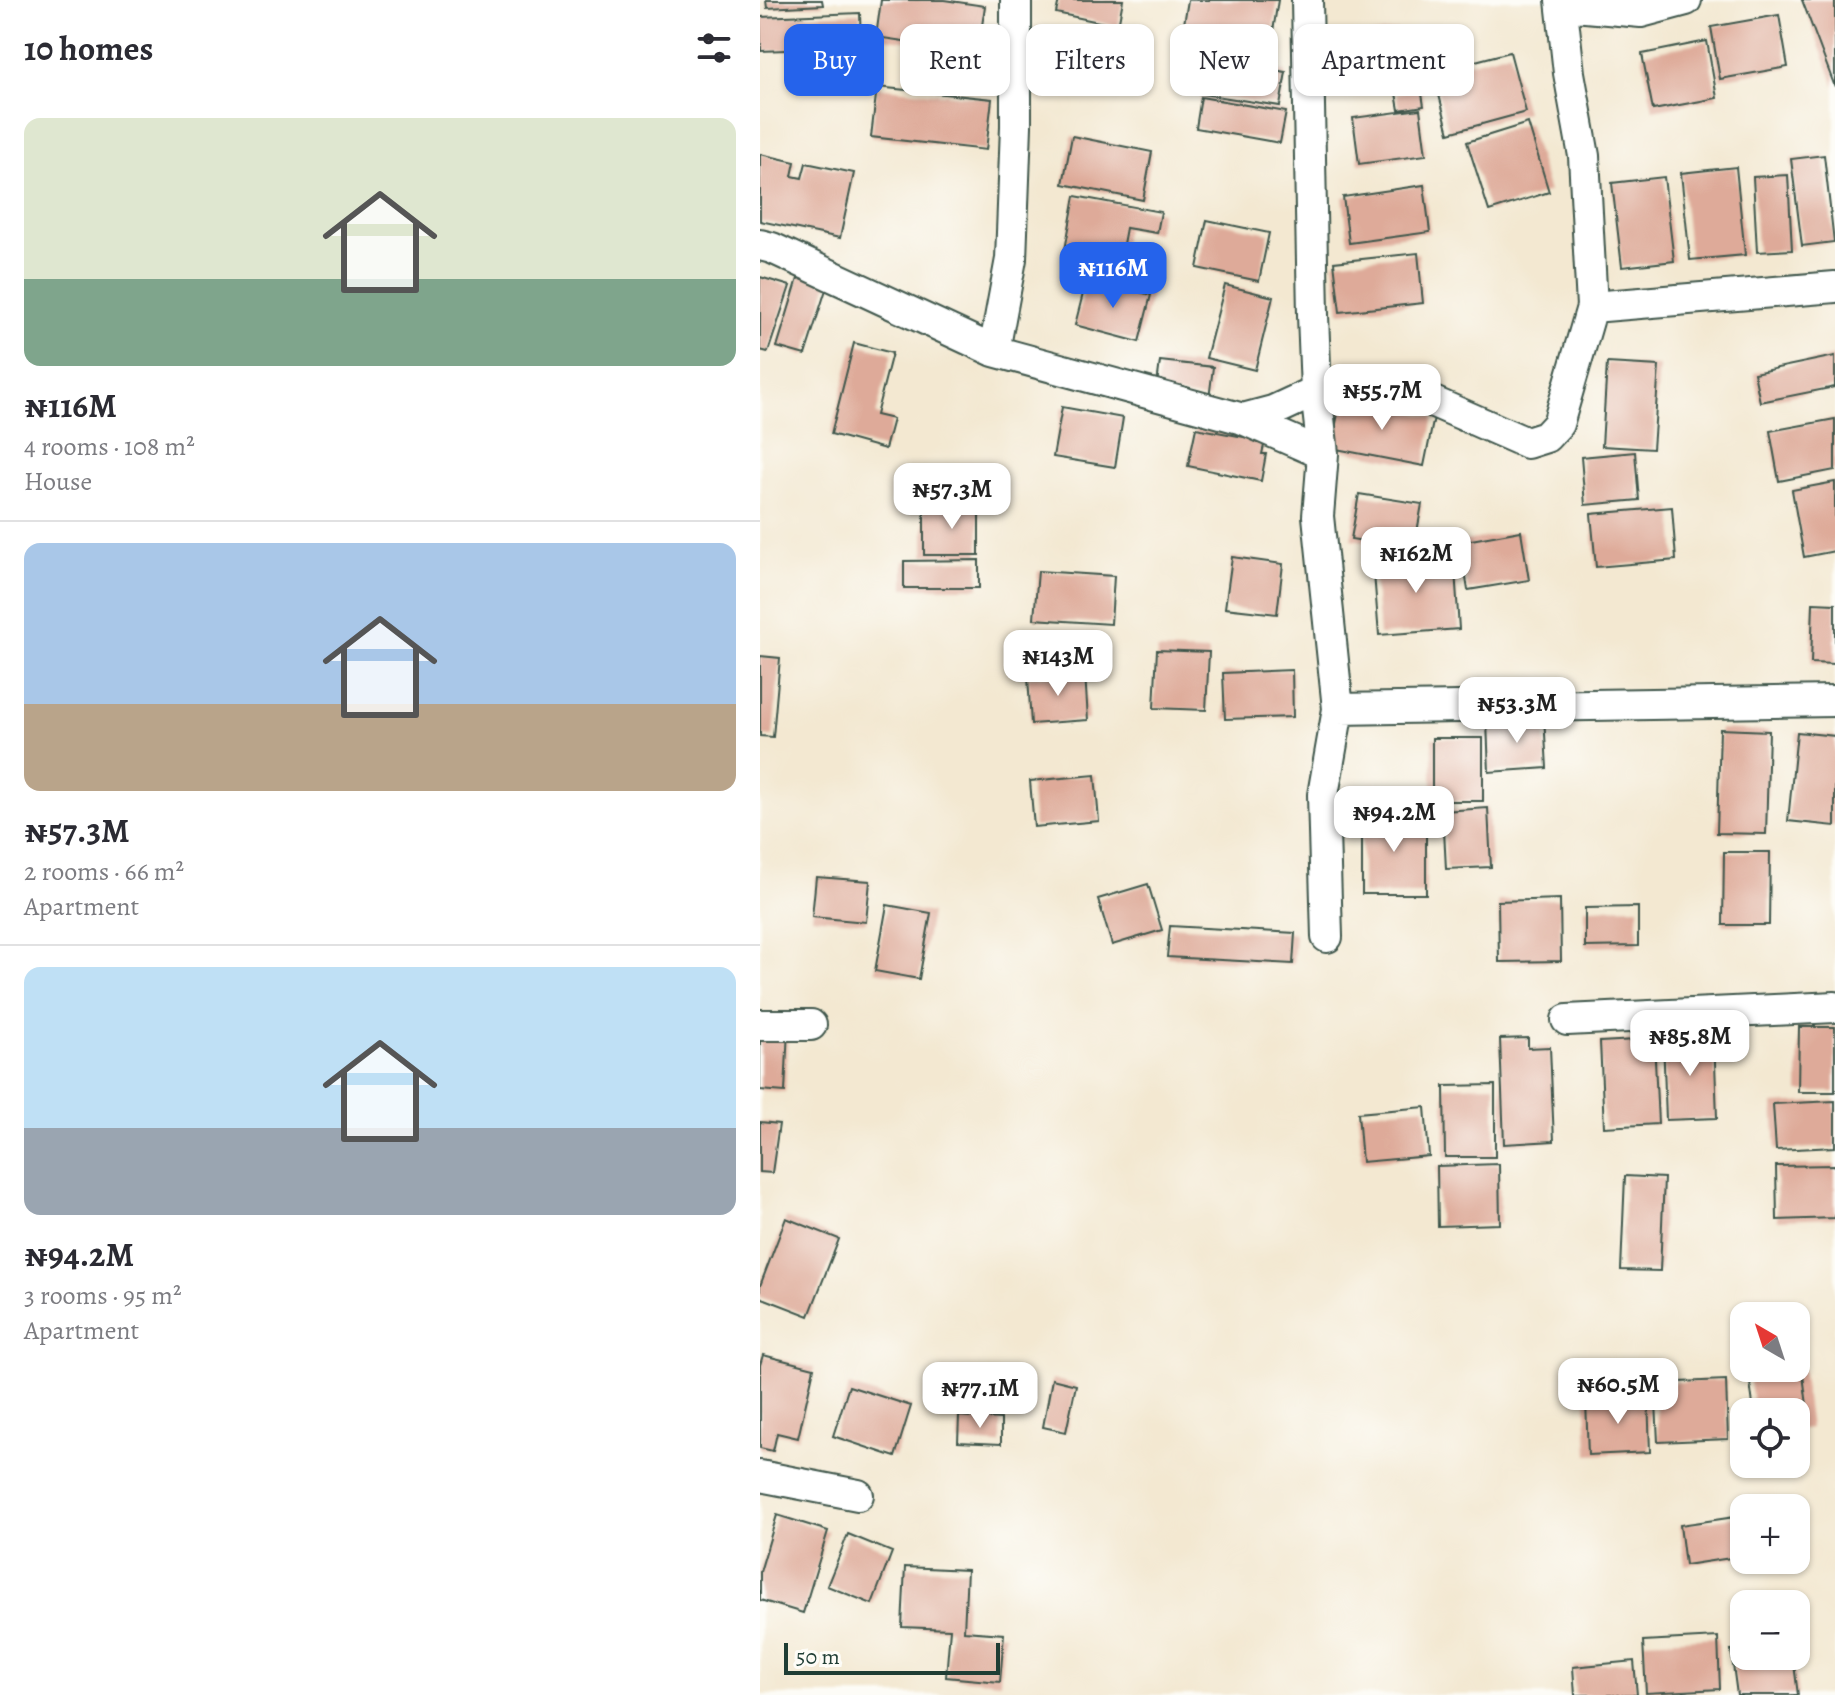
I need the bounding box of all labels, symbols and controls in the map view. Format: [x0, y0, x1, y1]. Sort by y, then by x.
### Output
chip: Buy [784, 24, 884, 96]
chip: Rent [900, 24, 1010, 96]
chip: Filters [1026, 24, 1154, 96]
chip: New [1170, 24, 1278, 96]
chip: Apartment [1294, 24, 1474, 96]
text: 10 homes [24, 25, 153, 72]
icon: filters [692, 26, 736, 70]
icon: home [308, 170, 452, 314]
pin: ₦116M [1057, 242, 1169, 310]
text: ₦116M [1078, 250, 1148, 285]
pin: ₦55.7M [1317, 364, 1447, 432]
text: ₦55.7M [1342, 372, 1422, 407]
text: ₦116M [24, 382, 117, 429]
text: 4 rooms · 108 m² [24, 429, 195, 464]
pin: ₦57.3M [887, 463, 1017, 531]
text: House [24, 464, 92, 499]
text: ₦57.3M [912, 471, 992, 506]
pin: ₦162M [1360, 527, 1472, 595]
text: ₦162M [1379, 535, 1453, 570]
icon: home [308, 595, 452, 739]
pin: ₦143M [1002, 630, 1114, 698]
text: ₦143M [1022, 638, 1094, 673]
pin: ₦53.3M [1452, 677, 1582, 745]
text: ₦53.3M [1477, 685, 1557, 720]
pin: ₦94.2M [1329, 786, 1459, 854]
text: ₦94.2M [1352, 794, 1436, 829]
text: ₦57.3M [24, 807, 130, 854]
text: 2 rooms · 66 m² [24, 854, 184, 889]
text: Apartment [24, 889, 139, 924]
pin: ₦85.8M [1625, 1010, 1755, 1078]
text: ₦85.8M [1648, 1018, 1732, 1053]
icon: home [308, 1019, 452, 1163]
text: ₦94.2M [24, 1231, 134, 1278]
text: 3 rooms · 95 m² [24, 1278, 181, 1313]
north arrow [1730, 1302, 1810, 1382]
map controls [1730, 1302, 1810, 1670]
text: Apartment [24, 1313, 139, 1348]
pin: ₦60.5M [1553, 1358, 1683, 1426]
pin: ₦77.1M [915, 1362, 1045, 1430]
text: ₦60.5M [1576, 1366, 1660, 1401]
text: ₦77.1M [941, 1370, 1019, 1405]
button: locate [1730, 1398, 1810, 1478]
button: + [1730, 1494, 1810, 1574]
button: − [1730, 1590, 1810, 1670]
scale bar [784, 1639, 1000, 1675]
text: 50 m [796, 1642, 840, 1672]

